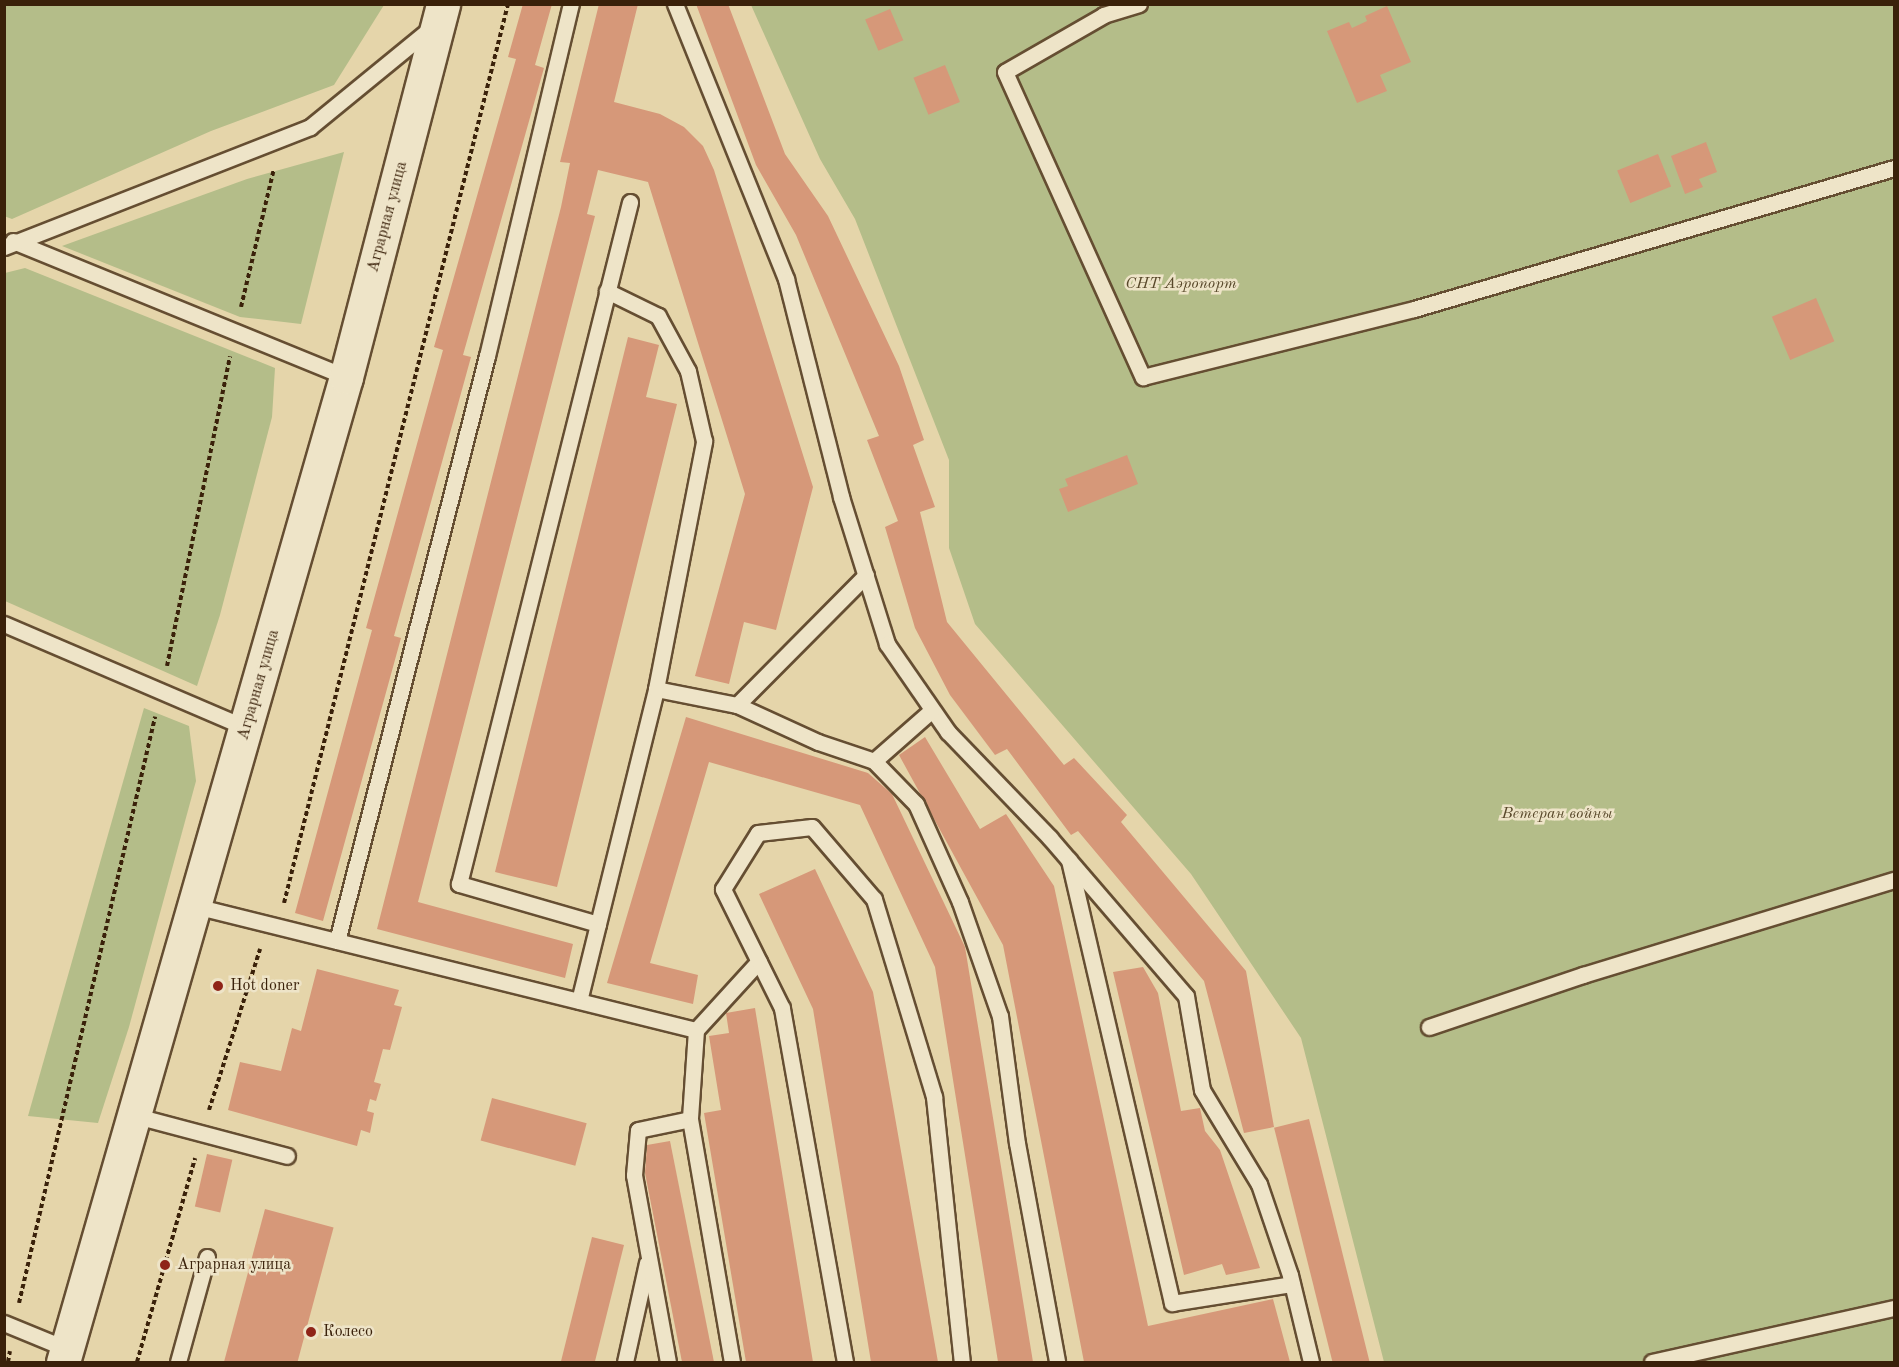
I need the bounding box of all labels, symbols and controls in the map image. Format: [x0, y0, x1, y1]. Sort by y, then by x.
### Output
street label: Аграрная улица [364, 159, 412, 275]
park label: СНТ Аэропорт [1125, 274, 1237, 294]
street label: Аграрная улица [234, 628, 284, 742]
park label: Ветеран войны [1501, 804, 1613, 824]
place label: Hot doner [230, 976, 299, 996]
marker: Hot doner [211, 979, 225, 993]
place label: Аграрная улица [177, 1255, 291, 1275]
marker: Аграрная улица [158, 1258, 172, 1272]
place label: Колесо [323, 1322, 373, 1342]
marker: Колесо [304, 1325, 318, 1339]

